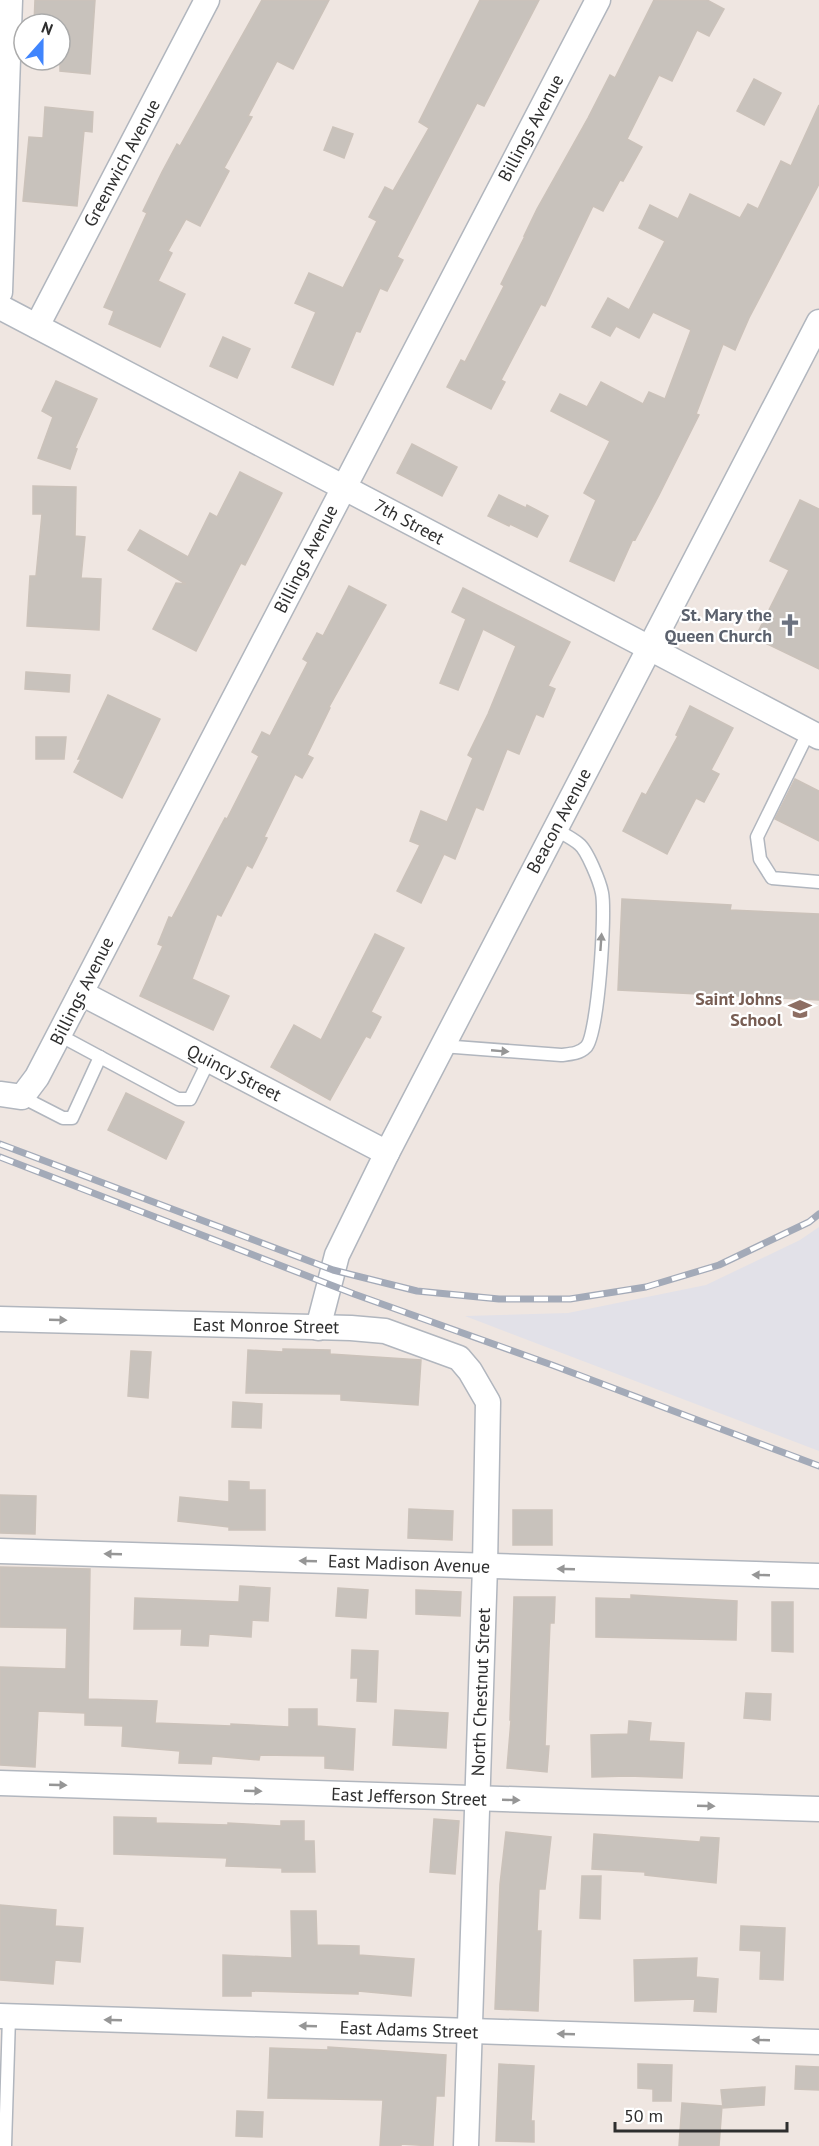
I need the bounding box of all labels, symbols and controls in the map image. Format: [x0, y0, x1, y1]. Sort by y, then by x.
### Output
north arrow [12, 12, 72, 72]
text: N [39, 17, 56, 39]
street label: Billings Avenue [493, 70, 568, 185]
street label: Greenwich Avenue [78, 95, 165, 231]
street label: 7th Street [370, 494, 448, 550]
street label: Billings Avenue [268, 501, 343, 617]
place label: St. Mary the Queen Church [664, 603, 772, 647]
church icon: St. Mary the Queen Church [777, 612, 803, 638]
street label: Beacon Avenue [521, 764, 596, 877]
street label: Billings Avenue [44, 933, 119, 1049]
one-way arrow [597, 933, 606, 952]
place label: Saint Johns School [695, 987, 783, 1031]
school or university icon: Saint Johns School [787, 996, 813, 1022]
street label: Quincy Street [183, 1039, 285, 1106]
one-way arrow [491, 1046, 510, 1056]
street label: East Monroe Street [193, 1313, 339, 1338]
one-way arrow [49, 1316, 68, 1325]
street label: East Madison Avenue [328, 1549, 491, 1578]
one-way arrow [103, 1550, 122, 1559]
one-way arrow [298, 1556, 317, 1565]
one-way arrow [556, 1564, 575, 1574]
one-way arrow [751, 1570, 770, 1579]
street label: North Chestnut Street [466, 1607, 495, 1777]
one-way arrow [49, 1780, 68, 1790]
street label: East Jefferson Street [331, 1782, 487, 1811]
one-way arrow [244, 1787, 263, 1796]
one-way arrow [502, 1795, 521, 1804]
one-way arrow [697, 1801, 716, 1811]
one-way arrow [103, 2015, 122, 2025]
street label: East Adams Street [339, 2016, 479, 2043]
one-way arrow [298, 2022, 317, 2031]
one-way arrow [556, 2030, 575, 2039]
one-way arrow [751, 2035, 770, 2045]
scale bar [615, 2095, 788, 2133]
text: 50 m [624, 2104, 663, 2127]

